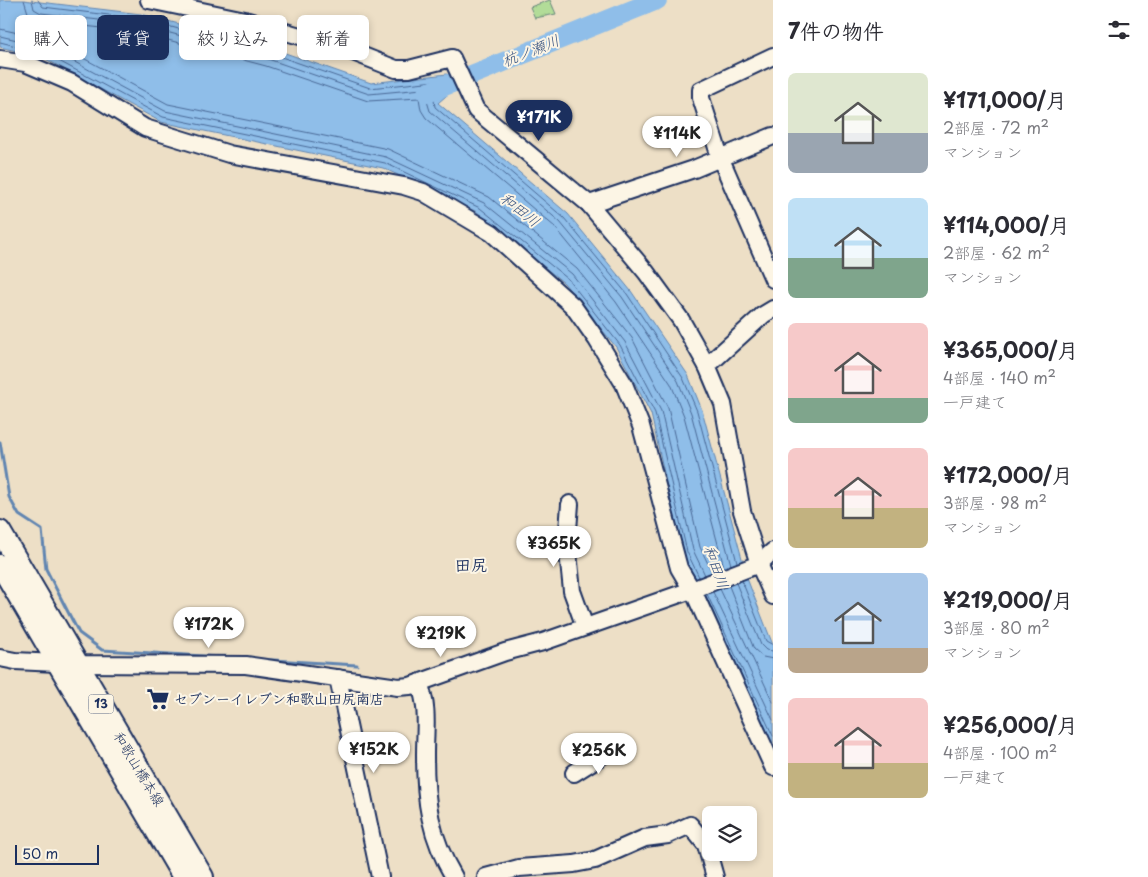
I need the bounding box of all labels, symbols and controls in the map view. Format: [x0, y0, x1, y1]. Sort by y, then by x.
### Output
text: 7件の物件 [788, 14, 884, 46]
chip: 購入 [15, 15, 87, 60]
chip: 賃貸 [97, 15, 169, 60]
chip: 絞り込み [179, 15, 287, 60]
chip: 新着 [297, 15, 369, 60]
icon: filters [1105, 16, 1133, 44]
water label: 杭ノ瀬川 [498, 28, 563, 72]
text: ¥171,000/月 [943, 83, 1067, 115]
icon: home [828, 93, 888, 153]
pin: ¥171K [504, 100, 574, 142]
text: ¥171K [516, 104, 562, 128]
text: 2部屋 · 72 m² [943, 115, 1049, 139]
pin: ¥114K [642, 116, 712, 158]
text: ¥114K [653, 120, 701, 144]
text: マンション [943, 139, 1022, 163]
water label: 和田川 [496, 186, 546, 232]
text: ¥114,000/月 [943, 208, 1070, 240]
icon: home [828, 218, 888, 278]
text: 2部屋 · 62 m² [943, 240, 1050, 264]
text: マンション [943, 264, 1022, 288]
text: ¥365,000/月 [943, 333, 1078, 365]
icon: home [828, 343, 888, 403]
text: 4部屋 · 140 m² [943, 365, 1056, 389]
text: 一戸建て [943, 389, 1007, 413]
text: ¥172,000/月 [943, 458, 1073, 490]
icon: home [828, 468, 888, 528]
text: 3部屋 · 98 m² [943, 490, 1047, 514]
text: マンション [943, 514, 1022, 538]
pin: ¥365K [519, 526, 589, 568]
text: ¥365K [527, 530, 581, 554]
water label: 和田川 [699, 541, 736, 592]
district label: 田尻 [455, 552, 487, 576]
text: ¥219,000/月 [943, 583, 1073, 615]
icon: home [828, 593, 888, 653]
pin: ¥172K [174, 606, 244, 649]
text: ¥172K [184, 611, 234, 635]
text: 3部屋 · 80 m² [943, 615, 1050, 639]
pin: ¥219K [406, 616, 476, 658]
text: ¥219K [416, 620, 466, 644]
text: マンション [943, 639, 1022, 663]
supermarket icon: セブンーイレブン和歌山田尻南店 [145, 686, 171, 712]
place label: セブンーイレブン和歌山田尻南店 [174, 688, 384, 709]
road number: 13 [88, 694, 114, 714]
text: ¥256,000/月 [943, 708, 1078, 740]
icon: home [828, 718, 888, 778]
street label: 和歌山橋本線 [109, 727, 170, 810]
pin: ¥152K [339, 732, 409, 774]
pin: ¥256K [564, 732, 634, 775]
text: ¥152K [349, 736, 399, 760]
text: ¥256K [572, 737, 626, 761]
text: 4部屋 · 100 m² [943, 740, 1057, 764]
text: 一戸建て [943, 764, 1007, 788]
map controls [702, 806, 757, 861]
button: layers [702, 806, 757, 861]
scale bar [15, 842, 99, 865]
text: 50 m [22, 843, 58, 864]

